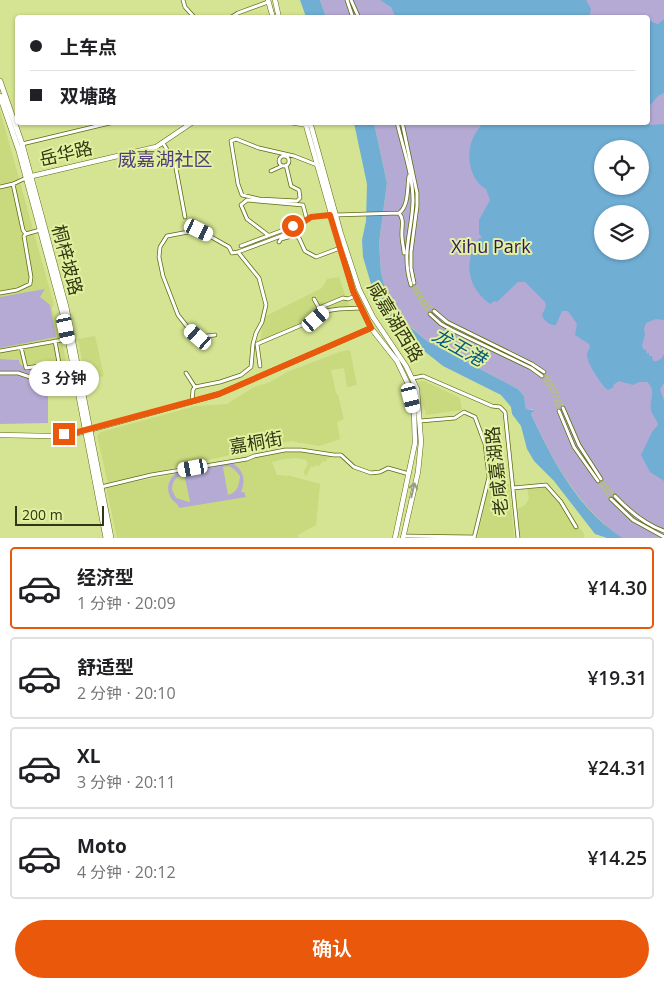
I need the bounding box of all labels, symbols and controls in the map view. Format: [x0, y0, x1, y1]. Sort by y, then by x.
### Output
text: 上车点 [60, 34, 117, 60]
text: 双塘路 [60, 83, 117, 109]
street label: 岳华路 [37, 135, 95, 171]
map controls [594, 140, 649, 260]
button: locate [594, 140, 649, 195]
district label: 威嘉湖社区 [117, 146, 213, 172]
button: layers [594, 205, 649, 260]
route start [282, 215, 304, 237]
car [182, 217, 215, 243]
street label: 桐梓坡路 [47, 222, 89, 298]
park label: Xihu Park [451, 234, 531, 258]
street label: 咸嘉湖西路 [362, 277, 429, 366]
car [299, 303, 332, 335]
car [55, 313, 76, 345]
car [181, 321, 214, 353]
water label: 龙王港 [428, 322, 493, 374]
callout: 3 分钟 [29, 362, 99, 396]
text: 3 分钟 [41, 367, 87, 389]
car [400, 382, 421, 414]
route end [53, 423, 75, 445]
street label: 老咸嘉湖路 [479, 425, 513, 517]
street label: 嘉桐街 [227, 426, 284, 459]
car [176, 458, 209, 478]
one-way arrow [409, 483, 419, 499]
scale bar [15, 503, 104, 526]
text: 200 m [22, 505, 63, 524]
text: 经济型 [77, 564, 134, 590]
icon: car [17, 566, 62, 611]
text: ¥14.30 [587, 575, 647, 601]
text: 1 分钟 · 20:09 [77, 592, 176, 614]
text: 舒适型 [77, 654, 134, 680]
icon: car [17, 656, 62, 701]
text: ¥19.31 [587, 665, 647, 691]
text: 2 分钟 · 20:10 [77, 682, 176, 704]
text: XL [77, 743, 100, 769]
icon: car [17, 746, 62, 791]
text: ¥24.31 [587, 755, 647, 781]
text: 3 分钟 · 20:11 [77, 771, 176, 793]
text: Moto [77, 833, 127, 859]
icon: car [17, 836, 62, 881]
text: ¥14.25 [587, 845, 647, 871]
text: 4 分钟 · 20:12 [77, 861, 176, 883]
button: 确认 [15, 920, 649, 978]

